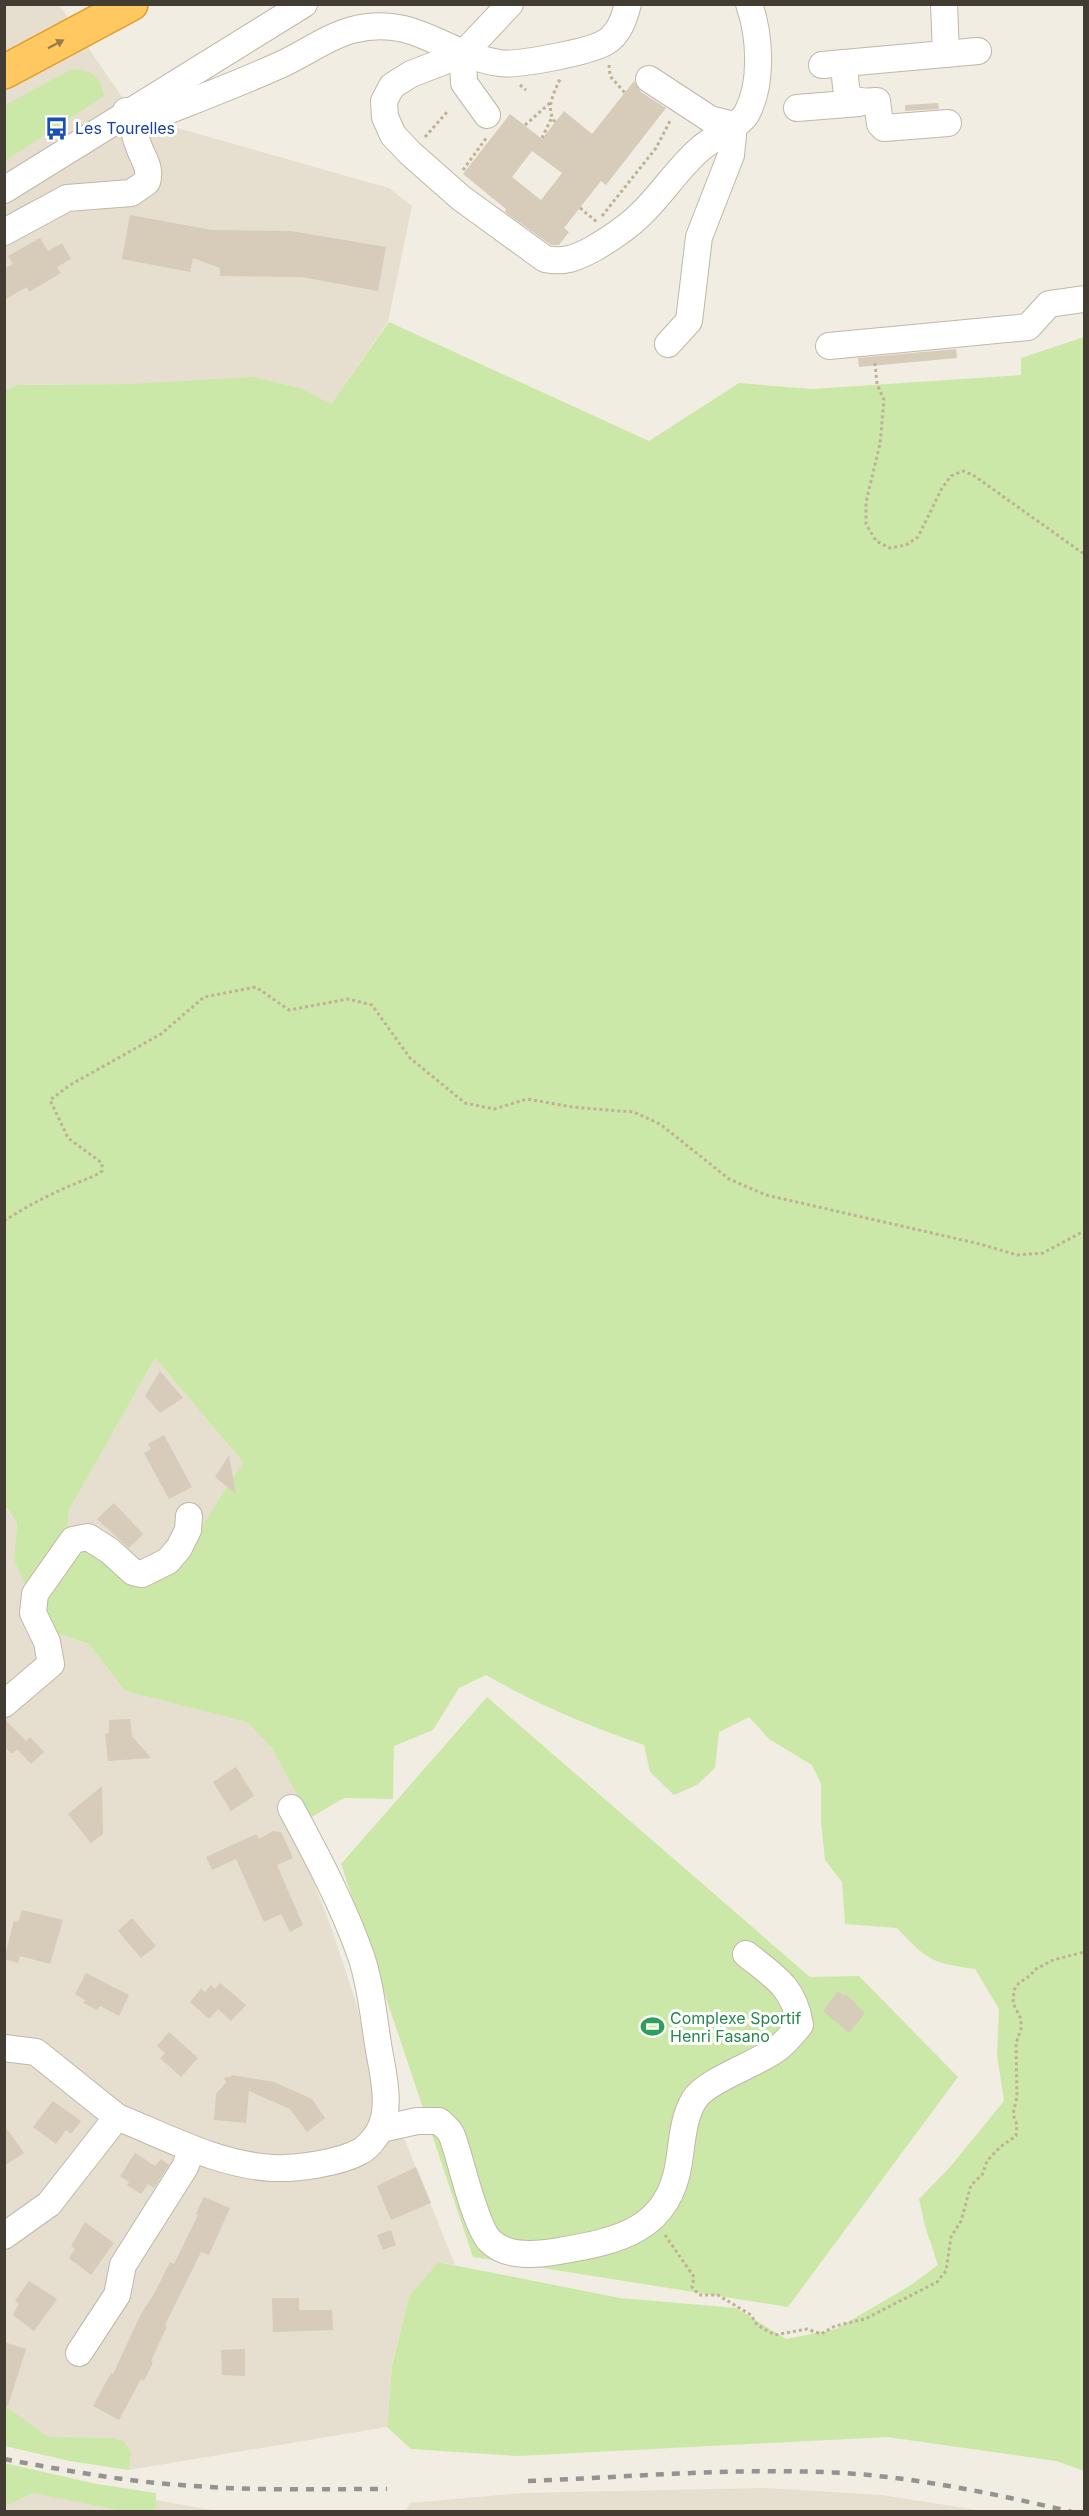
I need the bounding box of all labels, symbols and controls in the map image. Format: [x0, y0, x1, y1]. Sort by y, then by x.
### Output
one-way arrow [48, 39, 65, 49]
bus stop icon: Les Tourelles [44, 115, 70, 141]
place label: Les Tourelles [75, 118, 175, 138]
place label: Complexe Sportif Henri Fasano [670, 2008, 801, 2046]
sports icon: Complexe Sportif Henri Fasano [639, 2014, 665, 2040]

